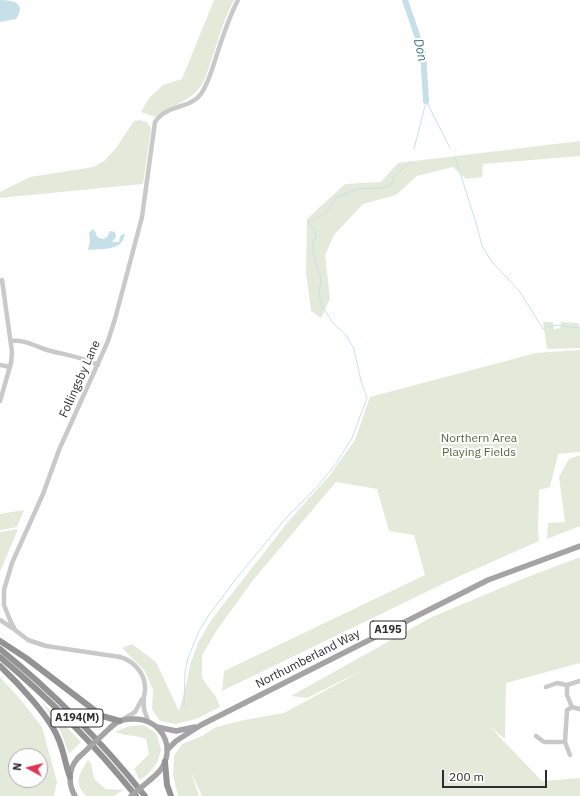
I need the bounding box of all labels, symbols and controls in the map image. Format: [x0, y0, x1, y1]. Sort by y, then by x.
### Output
water label: Don [410, 37, 430, 63]
street label: Follingsby Lane [57, 338, 103, 420]
park label: Northern Area Playing Fields [441, 432, 517, 460]
road number: A195 [370, 621, 406, 639]
street label: Northumberland Way [253, 626, 363, 692]
road number: A194(M) [51, 709, 103, 727]
north arrow [8, 748, 48, 788]
text: N [10, 762, 25, 771]
scale bar [444, 762, 549, 788]
text: 200 m [449, 769, 484, 784]

